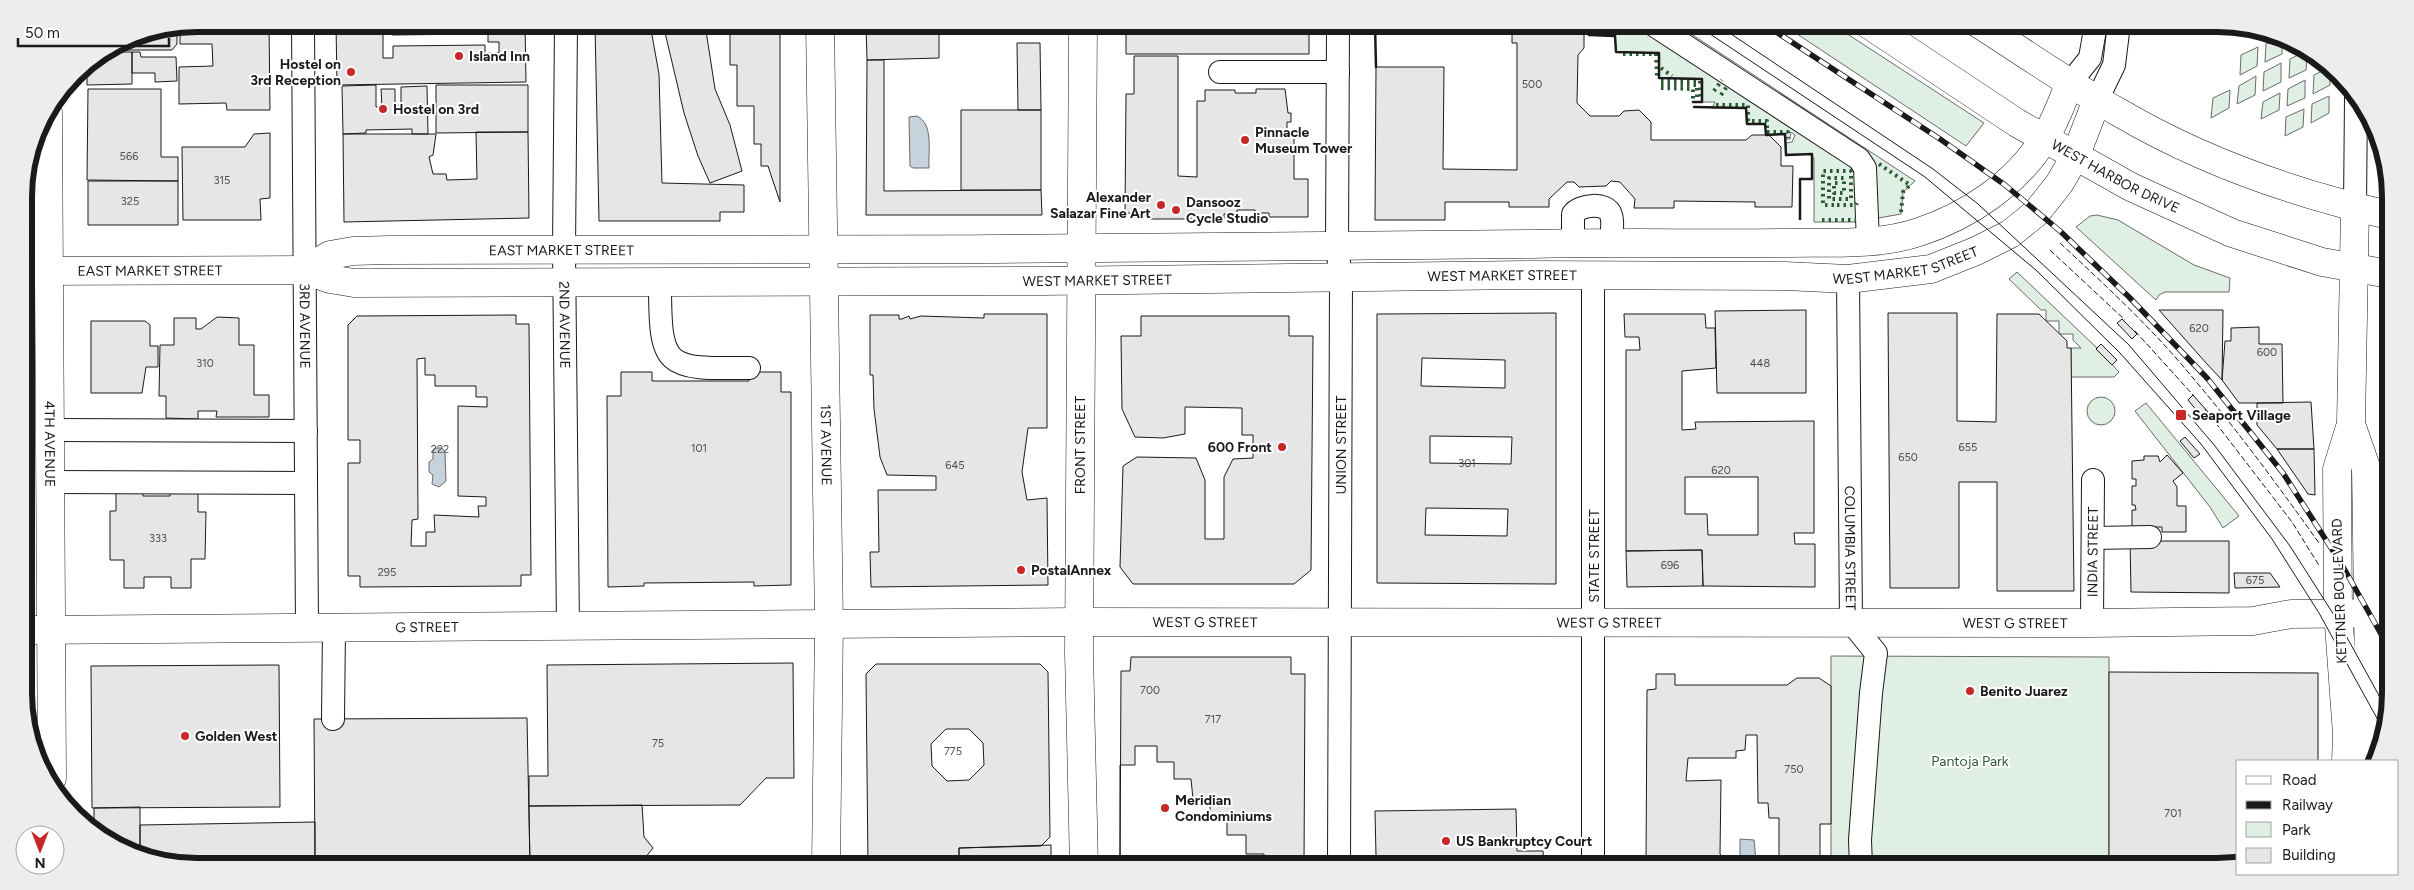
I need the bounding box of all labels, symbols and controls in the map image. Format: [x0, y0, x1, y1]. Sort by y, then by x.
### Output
scale bar [18, 15, 169, 47]
text: 50 m [25, 24, 60, 42]
place label: Island Inn [469, 48, 530, 65]
marker: Island Inn [453, 50, 465, 62]
place label: Hostel on 3rd Reception [250, 56, 341, 89]
marker: Hostel on 3rd Reception [345, 66, 357, 78]
house number: 500 [1522, 78, 1542, 91]
place label: Hostel on 3rd [393, 101, 479, 118]
marker: Hostel on 3rd [377, 103, 389, 115]
place label: Pinnacle Museum Tower [1255, 124, 1353, 157]
marker: Pinnacle Museum Tower [1239, 134, 1251, 146]
street label: WEST HARBOR DRIVE [2048, 136, 2182, 217]
house number: 566 [120, 150, 138, 163]
house number: 315 [214, 174, 230, 187]
place label: Alexander Salazar Fine Art [1050, 189, 1152, 222]
place label: Dansooz Cycle Studio [1186, 194, 1268, 227]
house number: 325 [121, 195, 139, 208]
marker: Alexander Salazar Fine Art [1155, 199, 1167, 211]
marker: Dansooz Cycle Studio [1170, 204, 1182, 216]
street label: EAST MARKET STREET [489, 242, 634, 259]
street label: WEST MARKET STREET [1832, 243, 1981, 288]
street label: EAST MARKET STREET [77, 262, 223, 280]
street label: WEST MARKET STREET [1427, 267, 1577, 285]
street label: WEST MARKET STREET [1022, 271, 1172, 290]
street label: 2ND AVENUE [555, 281, 573, 369]
street label: 3RD AVENUE [296, 283, 313, 369]
house number: 620 [2189, 322, 2209, 335]
house number: 600 [2257, 346, 2277, 359]
house number: 310 [196, 357, 214, 370]
house number: 448 [1750, 357, 1770, 370]
street label: FRONT STREET [1072, 395, 1089, 494]
street label: UNION STREET [1333, 395, 1350, 495]
street label: 4TH AVENUE [41, 401, 58, 487]
street label: 1ST AVENUE [817, 404, 835, 486]
place label: Seaport Village [2192, 407, 2291, 424]
marker: Seaport Village [2174, 408, 2188, 422]
place label: 600 Front [1208, 439, 1272, 456]
marker: 600 Front [1276, 441, 1288, 453]
house number: 655 [1959, 441, 1977, 454]
house number: 101 [691, 442, 707, 455]
house number: 222 [431, 443, 449, 456]
house number: 650 [1898, 451, 1918, 464]
house number: 301 [1458, 457, 1476, 470]
house number: 645 [945, 459, 965, 472]
house number: 620 [1711, 464, 1731, 477]
street label: COLUMBIA STREET [1841, 486, 1859, 611]
street label: INDIA STREET [2084, 506, 2102, 597]
street label: STATE STREET [1586, 509, 1603, 603]
street label: KETTNER BOULEVARD [2328, 518, 2351, 664]
house number: 333 [149, 532, 167, 545]
house number: 696 [1661, 559, 1679, 572]
place label: PostalAnnex [1031, 562, 1112, 579]
marker: PostalAnnex [1015, 564, 1027, 576]
house number: 295 [378, 566, 396, 579]
house number: 675 [2246, 574, 2264, 587]
street label: WEST G STREET [1152, 614, 1258, 631]
street label: WEST G STREET [1556, 614, 1662, 632]
street label: WEST G STREET [1962, 615, 2068, 632]
street label: G STREET [395, 619, 459, 636]
place label: Benito Juarez [1980, 683, 2068, 700]
house number: 700 [1140, 684, 1160, 697]
marker: Benito Juarez [1964, 685, 1976, 697]
house number: 717 [1205, 713, 1221, 726]
place label: Golden West [195, 728, 278, 745]
marker: Golden West [179, 730, 191, 742]
house number: 75 [652, 737, 664, 750]
house number: 775 [944, 745, 962, 758]
park label: Pantoja Park [1931, 753, 2009, 770]
legend [2236, 760, 2399, 875]
house number: 750 [1784, 763, 1804, 776]
text: Road [2282, 771, 2317, 789]
place label: Meridian Condominiums [1175, 792, 1272, 825]
text: Railway [2282, 796, 2333, 814]
marker: Meridian Condominiums [1159, 802, 1171, 814]
house number: 701 [2164, 807, 2182, 820]
text: Park [2282, 821, 2311, 839]
north arrow [15, 825, 65, 875]
place label: US Bankruptcy Court [1456, 833, 1593, 850]
marker: US Bankruptcy Court [1440, 835, 1452, 847]
text: Building [2282, 846, 2336, 864]
text: N [35, 854, 45, 871]

